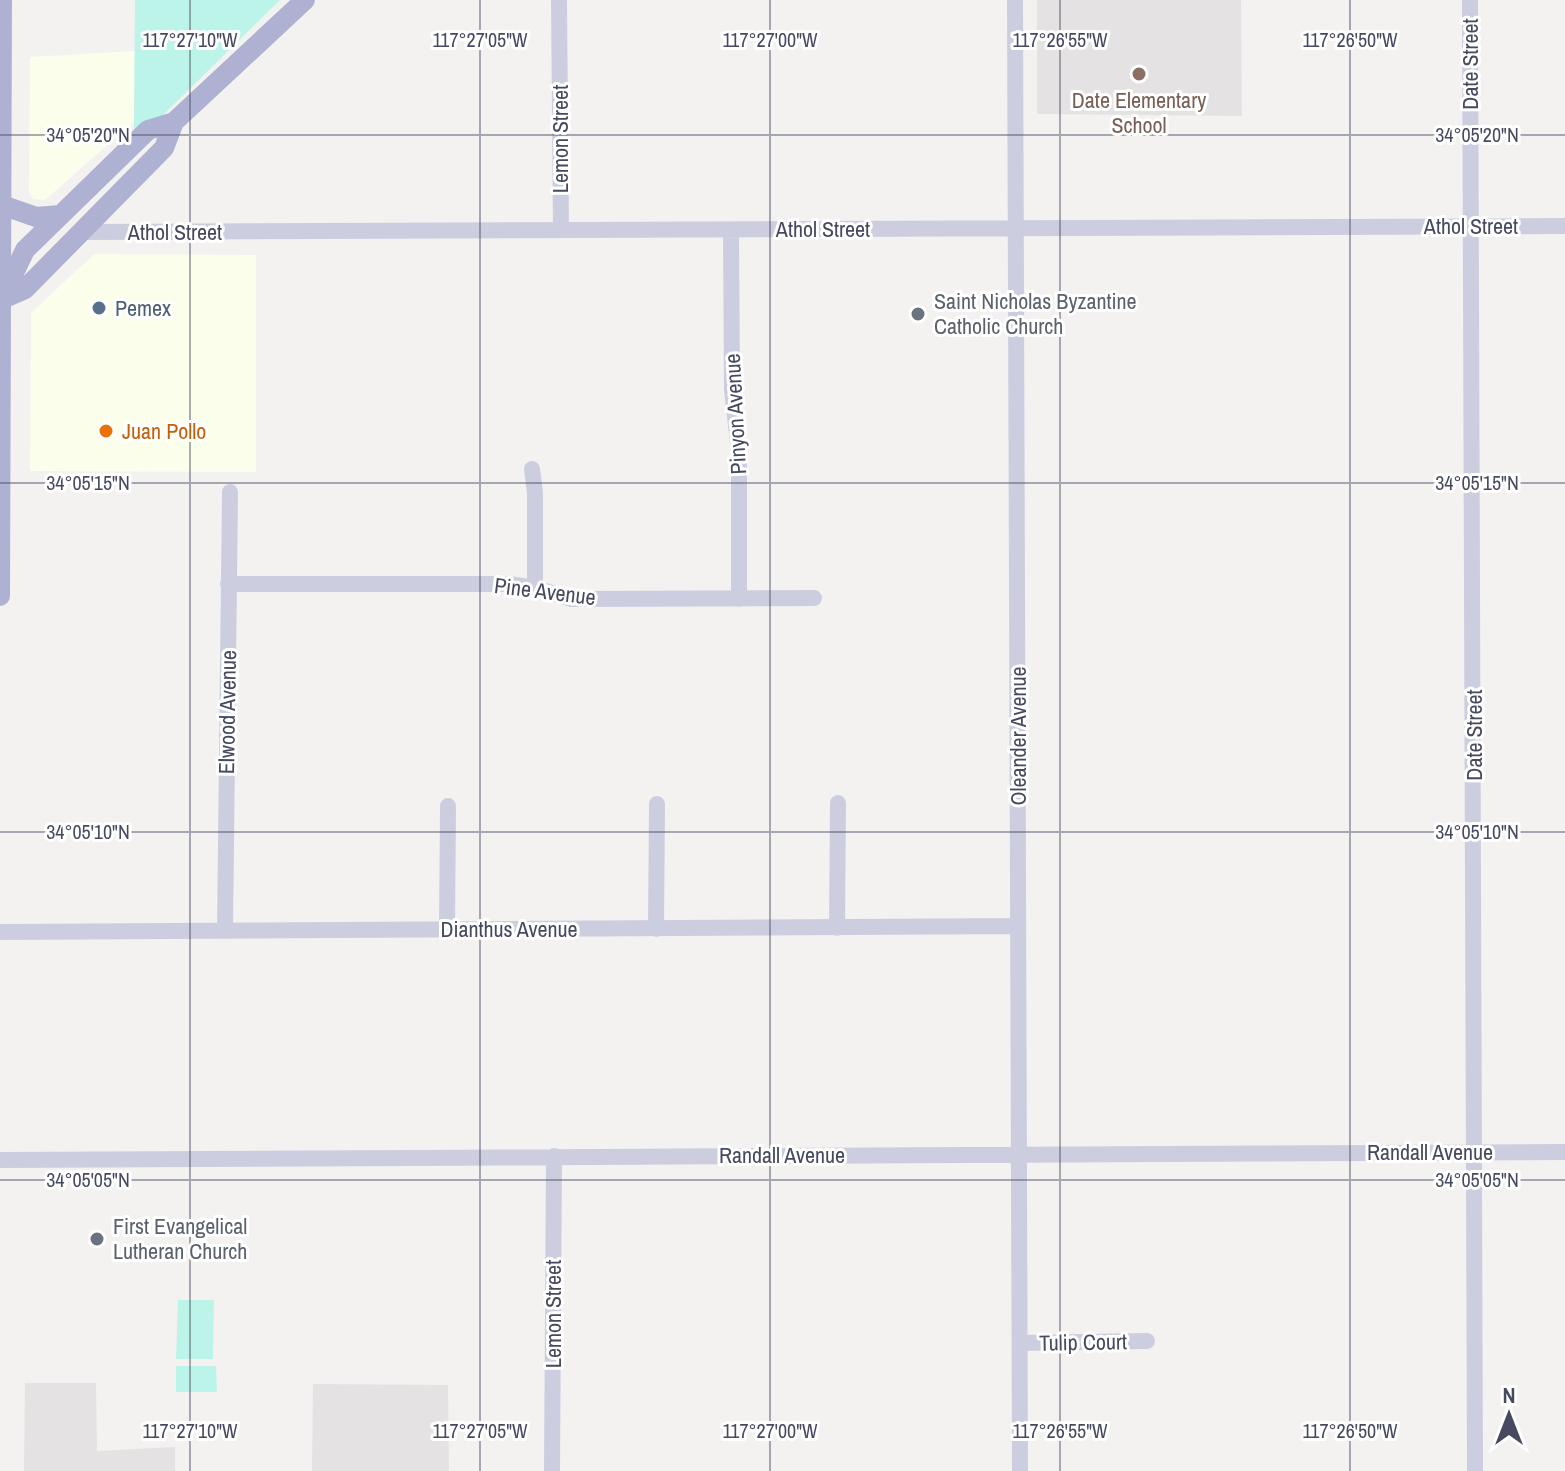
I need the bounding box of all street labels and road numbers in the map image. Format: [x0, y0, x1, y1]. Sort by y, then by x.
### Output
street label: Date Street [1455, 18, 1485, 110]
street label: Lemon Street [545, 85, 575, 193]
street label: Athol Street [1423, 211, 1518, 241]
street label: Athol Street [775, 214, 870, 244]
street label: Athol Street [127, 217, 222, 247]
street label: Pinyon Avenue [717, 353, 753, 475]
street label: Pine Avenue [493, 570, 597, 612]
street label: Elwood Avenue [211, 650, 243, 774]
street label: Oleander Avenue [1003, 666, 1033, 806]
street label: Date Street [1459, 689, 1489, 781]
street label: Dianthus Avenue [440, 914, 578, 944]
street label: Randall Avenue [1367, 1137, 1493, 1167]
street label: Randall Avenue [719, 1140, 845, 1170]
street label: Lemon Street [538, 1260, 568, 1368]
street label: Tulip Court [1039, 1326, 1127, 1358]

